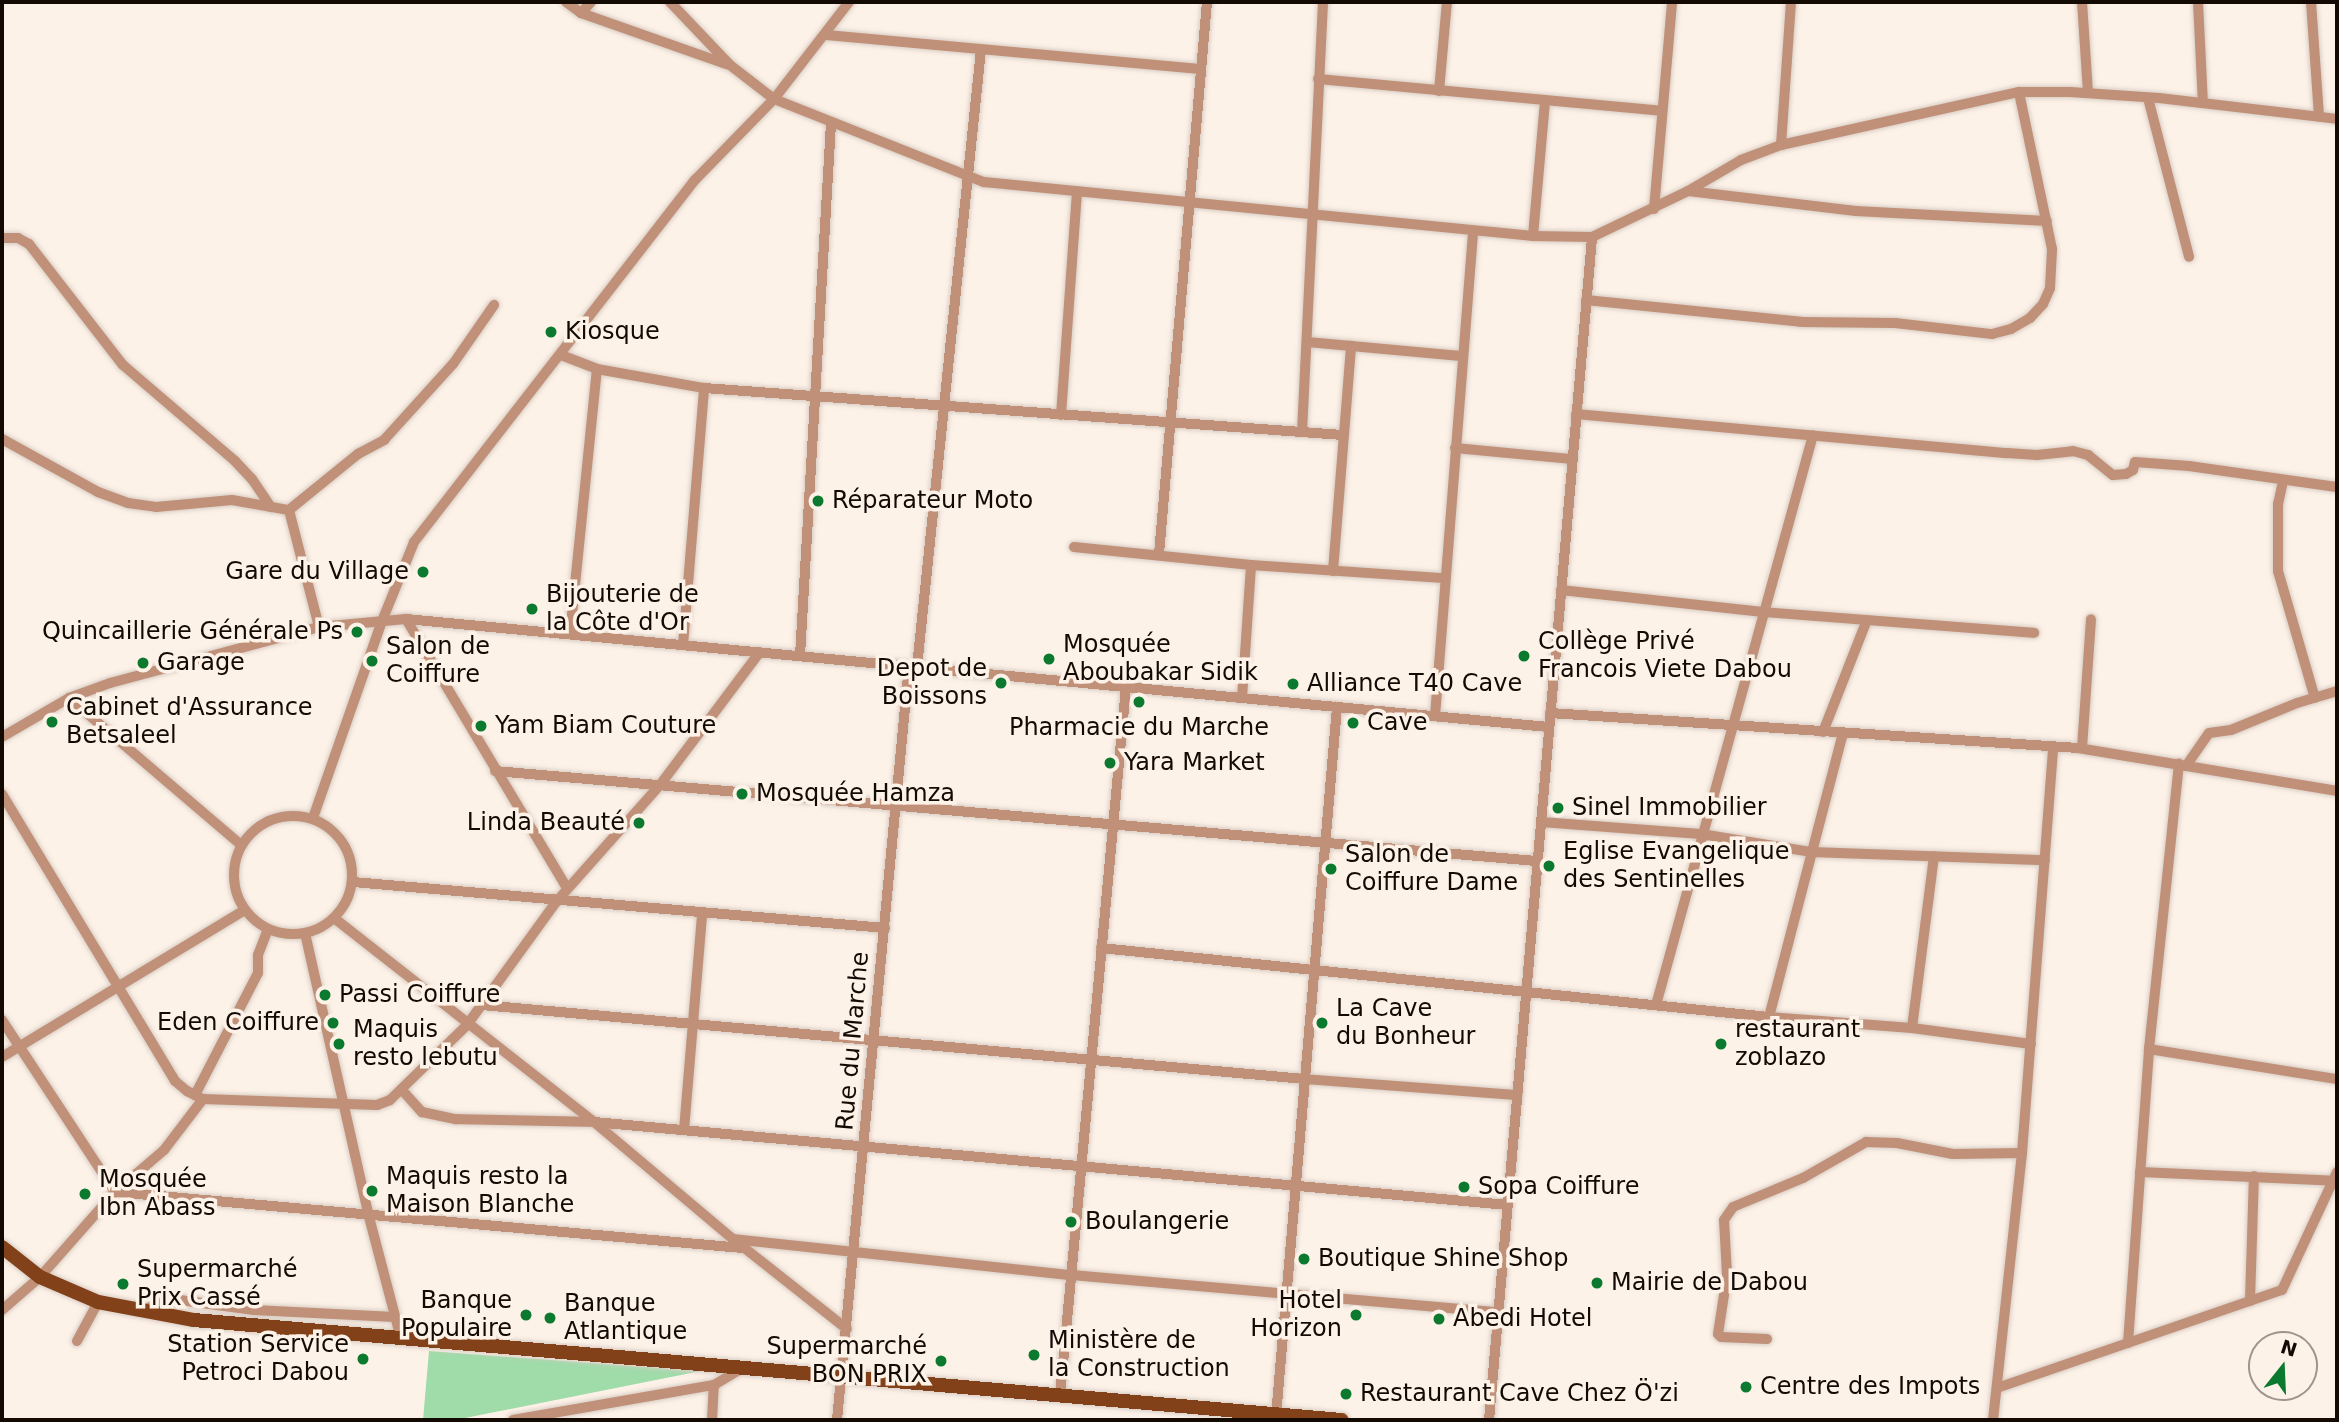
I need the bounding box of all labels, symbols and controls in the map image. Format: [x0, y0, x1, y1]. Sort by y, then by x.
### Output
place label: Kiosque [565, 318, 660, 346]
marker: Kiosque [543, 324, 559, 340]
place label: Réparateur Moto [832, 487, 1033, 515]
marker: Réparateur Moto [810, 493, 826, 509]
place label: Gare du Village [225, 558, 409, 586]
marker: Gare du Village [415, 564, 431, 580]
place label: Bijouterie de la Côte d'Or [546, 581, 699, 637]
marker: Bijouterie de la Côte d'Or [524, 601, 540, 617]
place label: Quincaillerie Générale Ps [42, 618, 343, 646]
marker: Quincaillerie Générale Ps [349, 624, 365, 640]
place label: Collège Privé Francois Viete Dabou [1538, 628, 1792, 684]
place label: Mosquée Aboubakar Sidik [1063, 631, 1258, 687]
place label: Salon de Coiffure [386, 633, 490, 689]
marker: Collège Privé Francois Viete Dabou [1516, 648, 1532, 664]
place label: Garage [157, 649, 245, 677]
marker: Mosquée Aboubakar Sidik [1041, 651, 1057, 667]
marker: Salon de Coiffure [364, 653, 380, 669]
marker: Garage [135, 655, 151, 671]
place label: Depot de Boissons [877, 655, 987, 711]
place label: Alliance T40 Cave [1307, 670, 1522, 698]
marker: Depot de Boissons [993, 675, 1009, 691]
marker: Alliance T40 Cave [1285, 676, 1301, 692]
place label: Cabinet d'Assurance Betsaleel [66, 694, 313, 750]
marker: Pharmacie du Marche [1131, 694, 1147, 710]
place label: Cave [1367, 709, 1427, 737]
place label: Yam Biam Couture [495, 712, 716, 740]
marker: Cabinet d'Assurance Betsaleel [44, 714, 60, 730]
place label: Pharmacie du Marche [1009, 714, 1269, 742]
marker: Cave [1345, 715, 1361, 731]
marker: Yam Biam Couture [473, 718, 489, 734]
place label: Yara Market [1124, 749, 1265, 777]
marker: Yara Market [1102, 755, 1118, 771]
place label: Mosquée Hamza [756, 780, 955, 808]
marker: Mosquée Hamza [734, 786, 750, 802]
place label: Sinel Immobilier [1572, 794, 1767, 822]
marker: Sinel Immobilier [1550, 800, 1566, 816]
place label: Linda Beauté [467, 809, 625, 837]
marker: Linda Beauté [631, 815, 647, 831]
place label: Eglise Evangelique des Sentinelles [1563, 838, 1789, 894]
place label: Salon de Coiffure Dame [1345, 841, 1518, 897]
marker: Eglise Evangelique des Sentinelles [1541, 858, 1557, 874]
marker: Salon de Coiffure Dame [1323, 861, 1339, 877]
street label: Rue du Marche [831, 950, 875, 1132]
place label: Passi Coiffure [339, 981, 500, 1009]
marker: Passi Coiffure [317, 987, 333, 1003]
place label: La Cave du Bonheur [1336, 995, 1475, 1051]
place label: Eden Coiffure [157, 1009, 319, 1037]
marker: Eden Coiffure [325, 1015, 341, 1031]
marker: La Cave du Bonheur [1314, 1015, 1330, 1031]
place label: Maquis resto lebutu [353, 1016, 498, 1072]
place label: restaurant zoblazo [1735, 1016, 1860, 1072]
marker: Maquis resto lebutu [331, 1036, 347, 1052]
marker: restaurant zoblazo [1713, 1036, 1729, 1052]
place label: Maquis resto la Maison Blanche [386, 1163, 574, 1219]
place label: Mosquée Ibn Abass [99, 1166, 216, 1222]
place label: Sopa Coiffure [1478, 1173, 1639, 1201]
marker: Sopa Coiffure [1456, 1179, 1472, 1195]
marker: Maquis resto la Maison Blanche [364, 1183, 380, 1199]
marker: Mosquée Ibn Abass [77, 1186, 93, 1202]
place label: Boulangerie [1085, 1208, 1229, 1236]
marker: Boulangerie [1063, 1214, 1079, 1230]
place label: Boutique Shine Shop [1318, 1245, 1568, 1273]
marker: Boutique Shine Shop [1296, 1251, 1312, 1267]
place label: Supermarché Prix Cassé [137, 1256, 297, 1312]
place label: Mairie de Dabou [1611, 1269, 1808, 1297]
marker: Mairie de Dabou [1589, 1275, 1605, 1291]
marker: Supermarché Prix Cassé [115, 1276, 131, 1292]
place label: Banque Populaire [401, 1287, 512, 1343]
place label: Hotel Horizon [1250, 1287, 1342, 1343]
place label: Banque Atlantique [564, 1290, 687, 1346]
place label: Abedi Hotel [1453, 1305, 1593, 1333]
marker: Banque Populaire [518, 1307, 534, 1323]
marker: Hotel Horizon [1348, 1307, 1364, 1323]
marker: Banque Atlantique [542, 1310, 558, 1326]
marker: Abedi Hotel [1431, 1311, 1447, 1327]
place label: Ministère de la Construction [1048, 1327, 1230, 1383]
place label: Station Service Petroci Dabou [167, 1331, 349, 1387]
north arrow [2248, 1331, 2318, 1401]
place label: Supermarché BON PRIX [767, 1333, 927, 1389]
text: N [2278, 1335, 2300, 1361]
marker: Ministère de la Construction [1026, 1347, 1042, 1363]
marker: Station Service Petroci Dabou [355, 1351, 371, 1367]
marker: Supermarché BON PRIX [933, 1353, 949, 1369]
place label: Centre des Impots [1760, 1373, 1980, 1401]
marker: Centre des Impots [1738, 1379, 1754, 1395]
place label: Restaurant Cave Chez Ö'zi [1360, 1380, 1679, 1408]
marker: Restaurant Cave Chez Ö'zi [1338, 1386, 1354, 1402]

